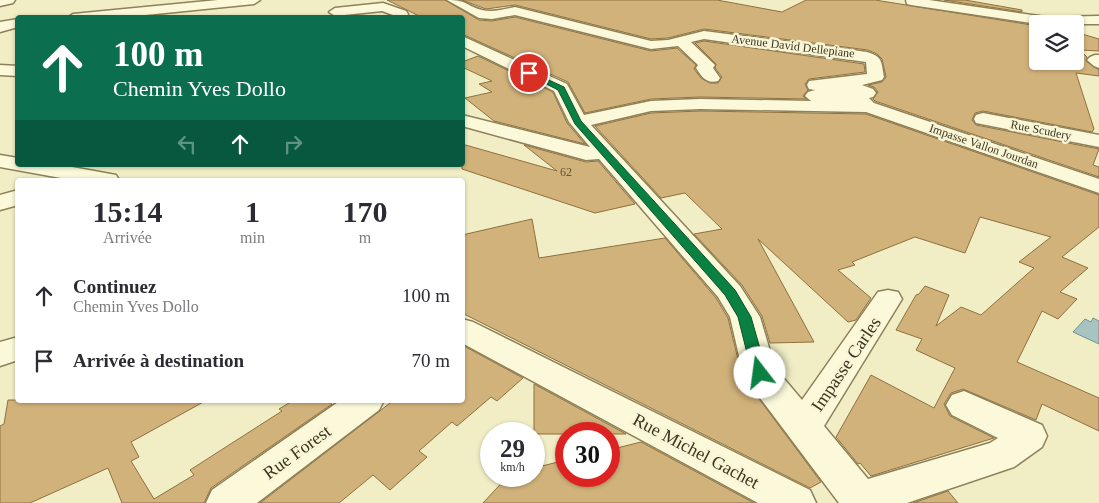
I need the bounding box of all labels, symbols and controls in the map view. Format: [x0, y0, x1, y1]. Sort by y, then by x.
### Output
map controls [1029, 15, 1084, 70]
button: layers [1029, 15, 1084, 70]
street label: Avenue David Dellepiane [731, 32, 855, 60]
icon: ahead [30, 35, 95, 100]
text: 100 m [113, 35, 203, 74]
pin [508, 52, 550, 94]
icon: arrive [515, 59, 543, 87]
text: Chemin Yves Dollo [113, 76, 286, 101]
street label: Rue Scudery [1009, 117, 1073, 143]
street label: Impasse Vallon Jourdan [928, 121, 1040, 171]
icon: left [173, 130, 201, 158]
icon: ahead [226, 130, 254, 158]
icon: right [279, 130, 307, 158]
house number: 62 [560, 165, 572, 179]
text: 15:14 [93, 195, 163, 228]
text: 1 [245, 195, 260, 228]
text: 170 [342, 195, 387, 228]
text: Arrivée [103, 229, 152, 246]
text: min [240, 229, 265, 246]
text: m [359, 229, 371, 246]
text: Continuez [73, 276, 156, 297]
icon: ahead [30, 282, 58, 310]
text: 100 m [402, 285, 450, 306]
text: Chemin Yves Dollo [73, 298, 199, 315]
street label: Impasse Carles [807, 313, 885, 415]
position arrow [733, 346, 785, 398]
icon: arrive [30, 347, 58, 375]
text: Arrivée à destination [73, 350, 244, 371]
text: 70 m [411, 350, 450, 371]
street label: Rue Michel Gachet [630, 409, 762, 493]
street label: Rue Forest [259, 421, 335, 483]
speed limit sign: 30 [555, 422, 620, 487]
text: 29 [500, 435, 525, 462]
text: km/h [500, 460, 525, 474]

